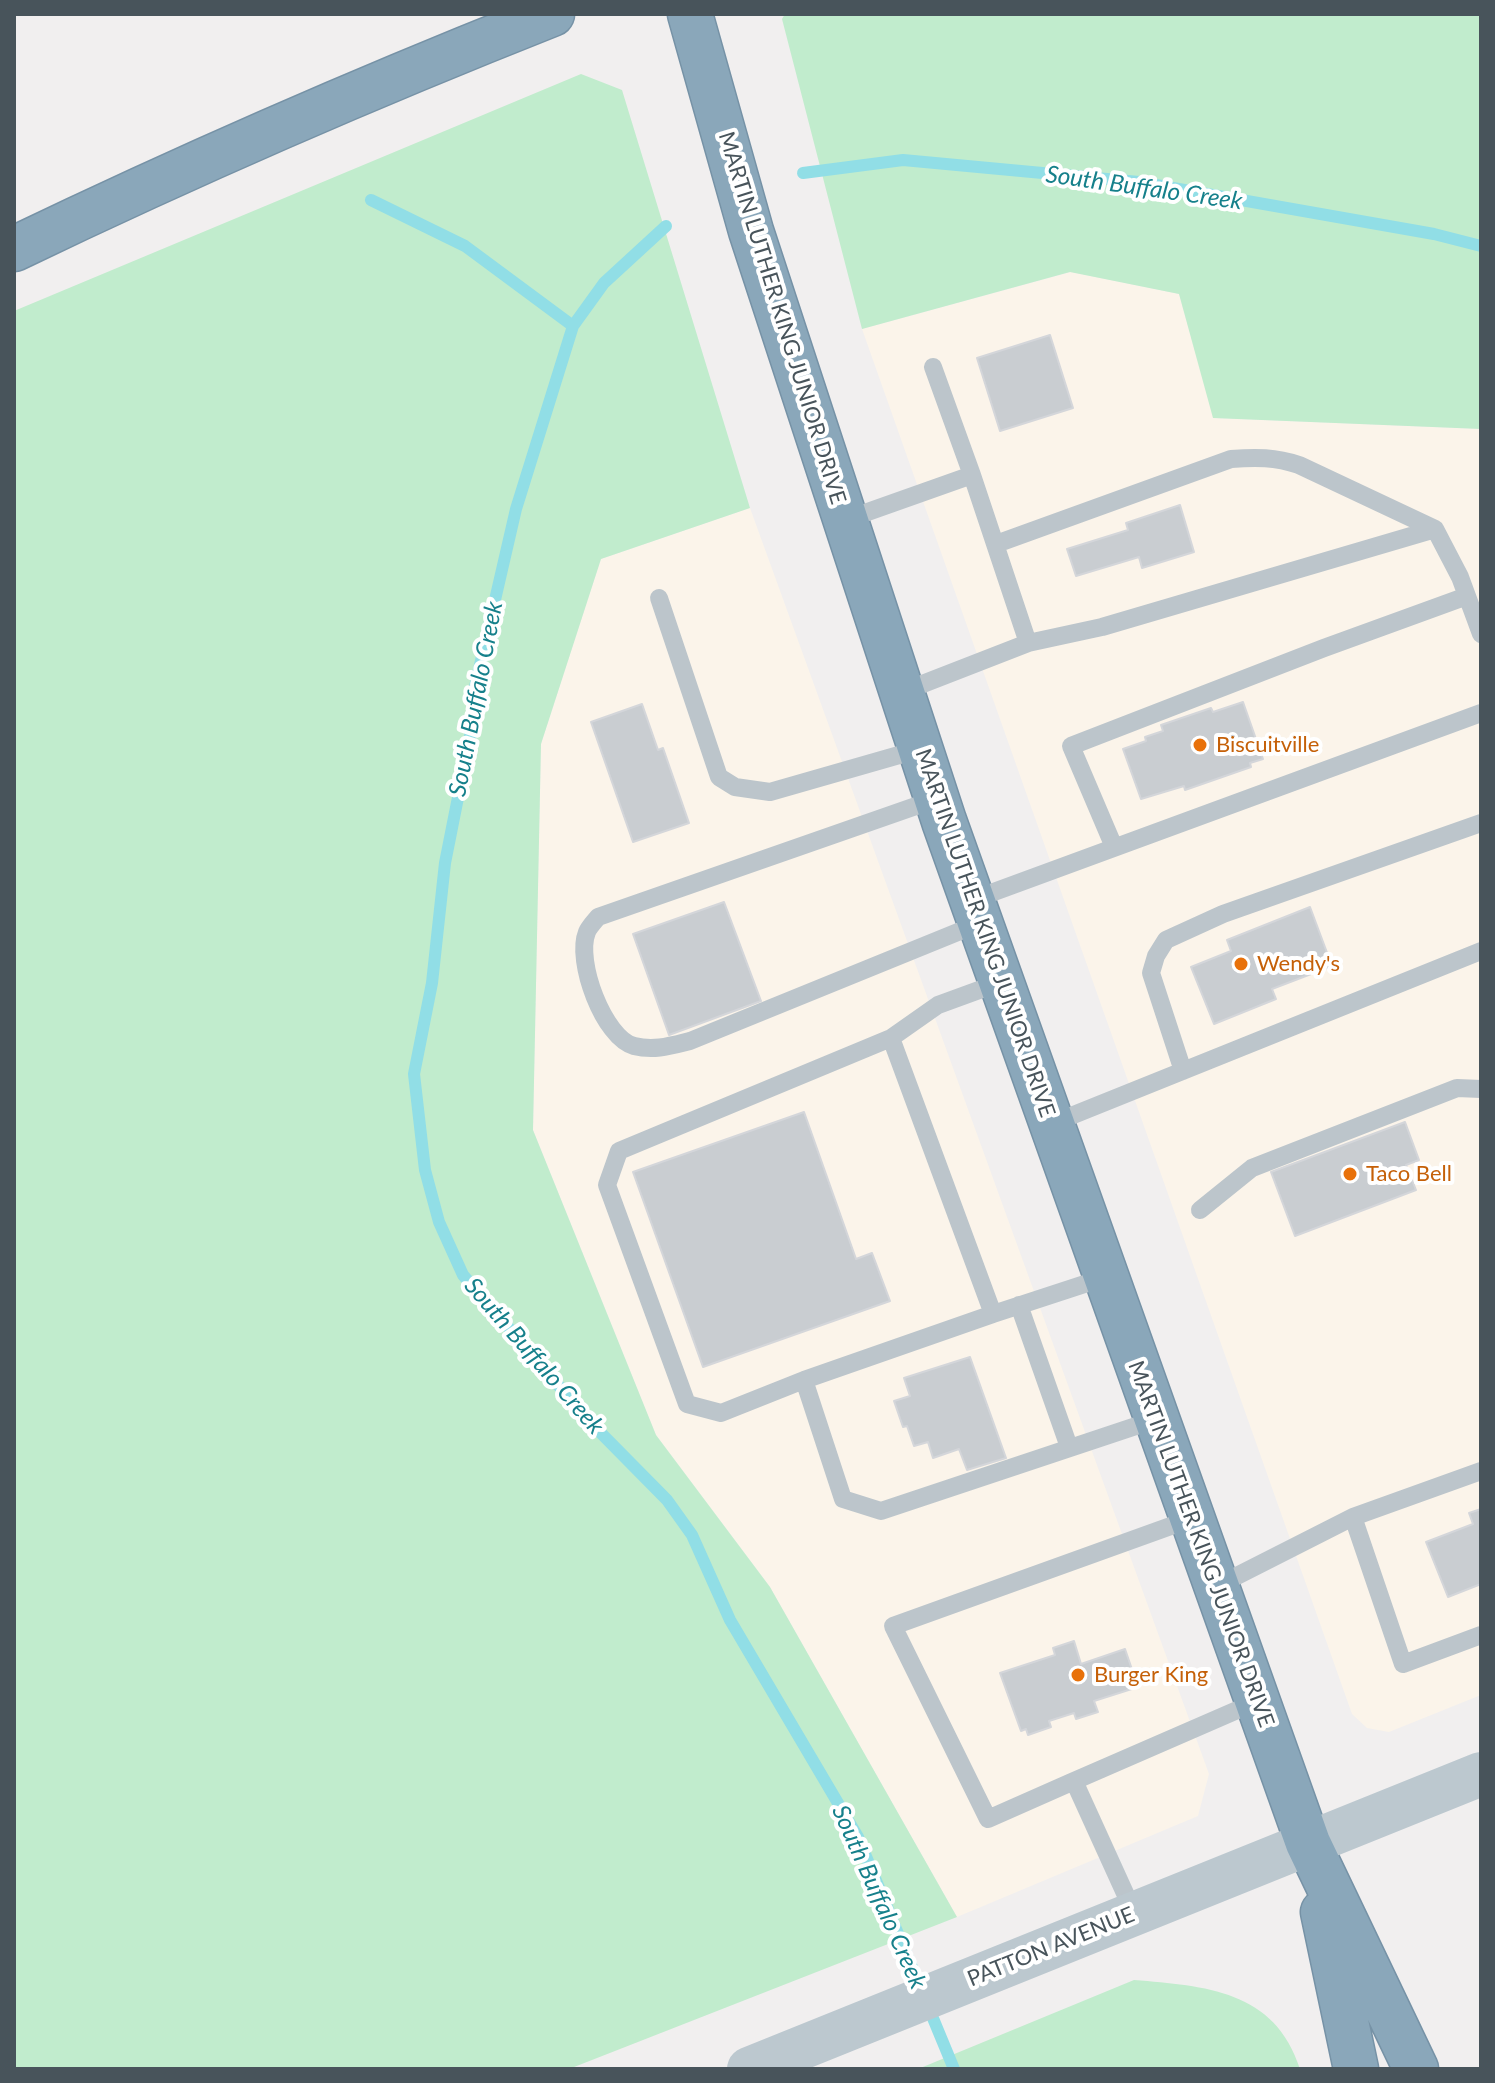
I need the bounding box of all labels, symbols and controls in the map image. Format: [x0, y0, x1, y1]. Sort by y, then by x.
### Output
street label: MARTIN LUTHER KING JUNIOR DRIVE [713, 129, 851, 507]
water label: South Buffalo Creek [1044, 160, 1244, 216]
water label: South Buffalo Creek [443, 599, 509, 799]
place label: Biscuitville [1216, 732, 1319, 758]
marker: Biscuitville [1191, 736, 1209, 754]
street label: MARTIN LUTHER KING JUNIOR DRIVE [909, 745, 1061, 1121]
place label: Wendy's [1257, 951, 1340, 977]
marker: Wendy's [1232, 955, 1250, 973]
place label: Taco Bell [1366, 1161, 1452, 1187]
marker: Taco Bell [1341, 1165, 1359, 1183]
water label: South Buffalo Creek [458, 1272, 610, 1440]
street label: MARTIN LUTHER KING JUNIOR DRIVE [1122, 1357, 1280, 1731]
place label: Burger King [1094, 1662, 1208, 1688]
marker: Burger King [1069, 1666, 1087, 1684]
water label: South Buffalo Creek [826, 1801, 932, 1993]
street label: PATTON AVENUE [964, 1901, 1138, 1993]

